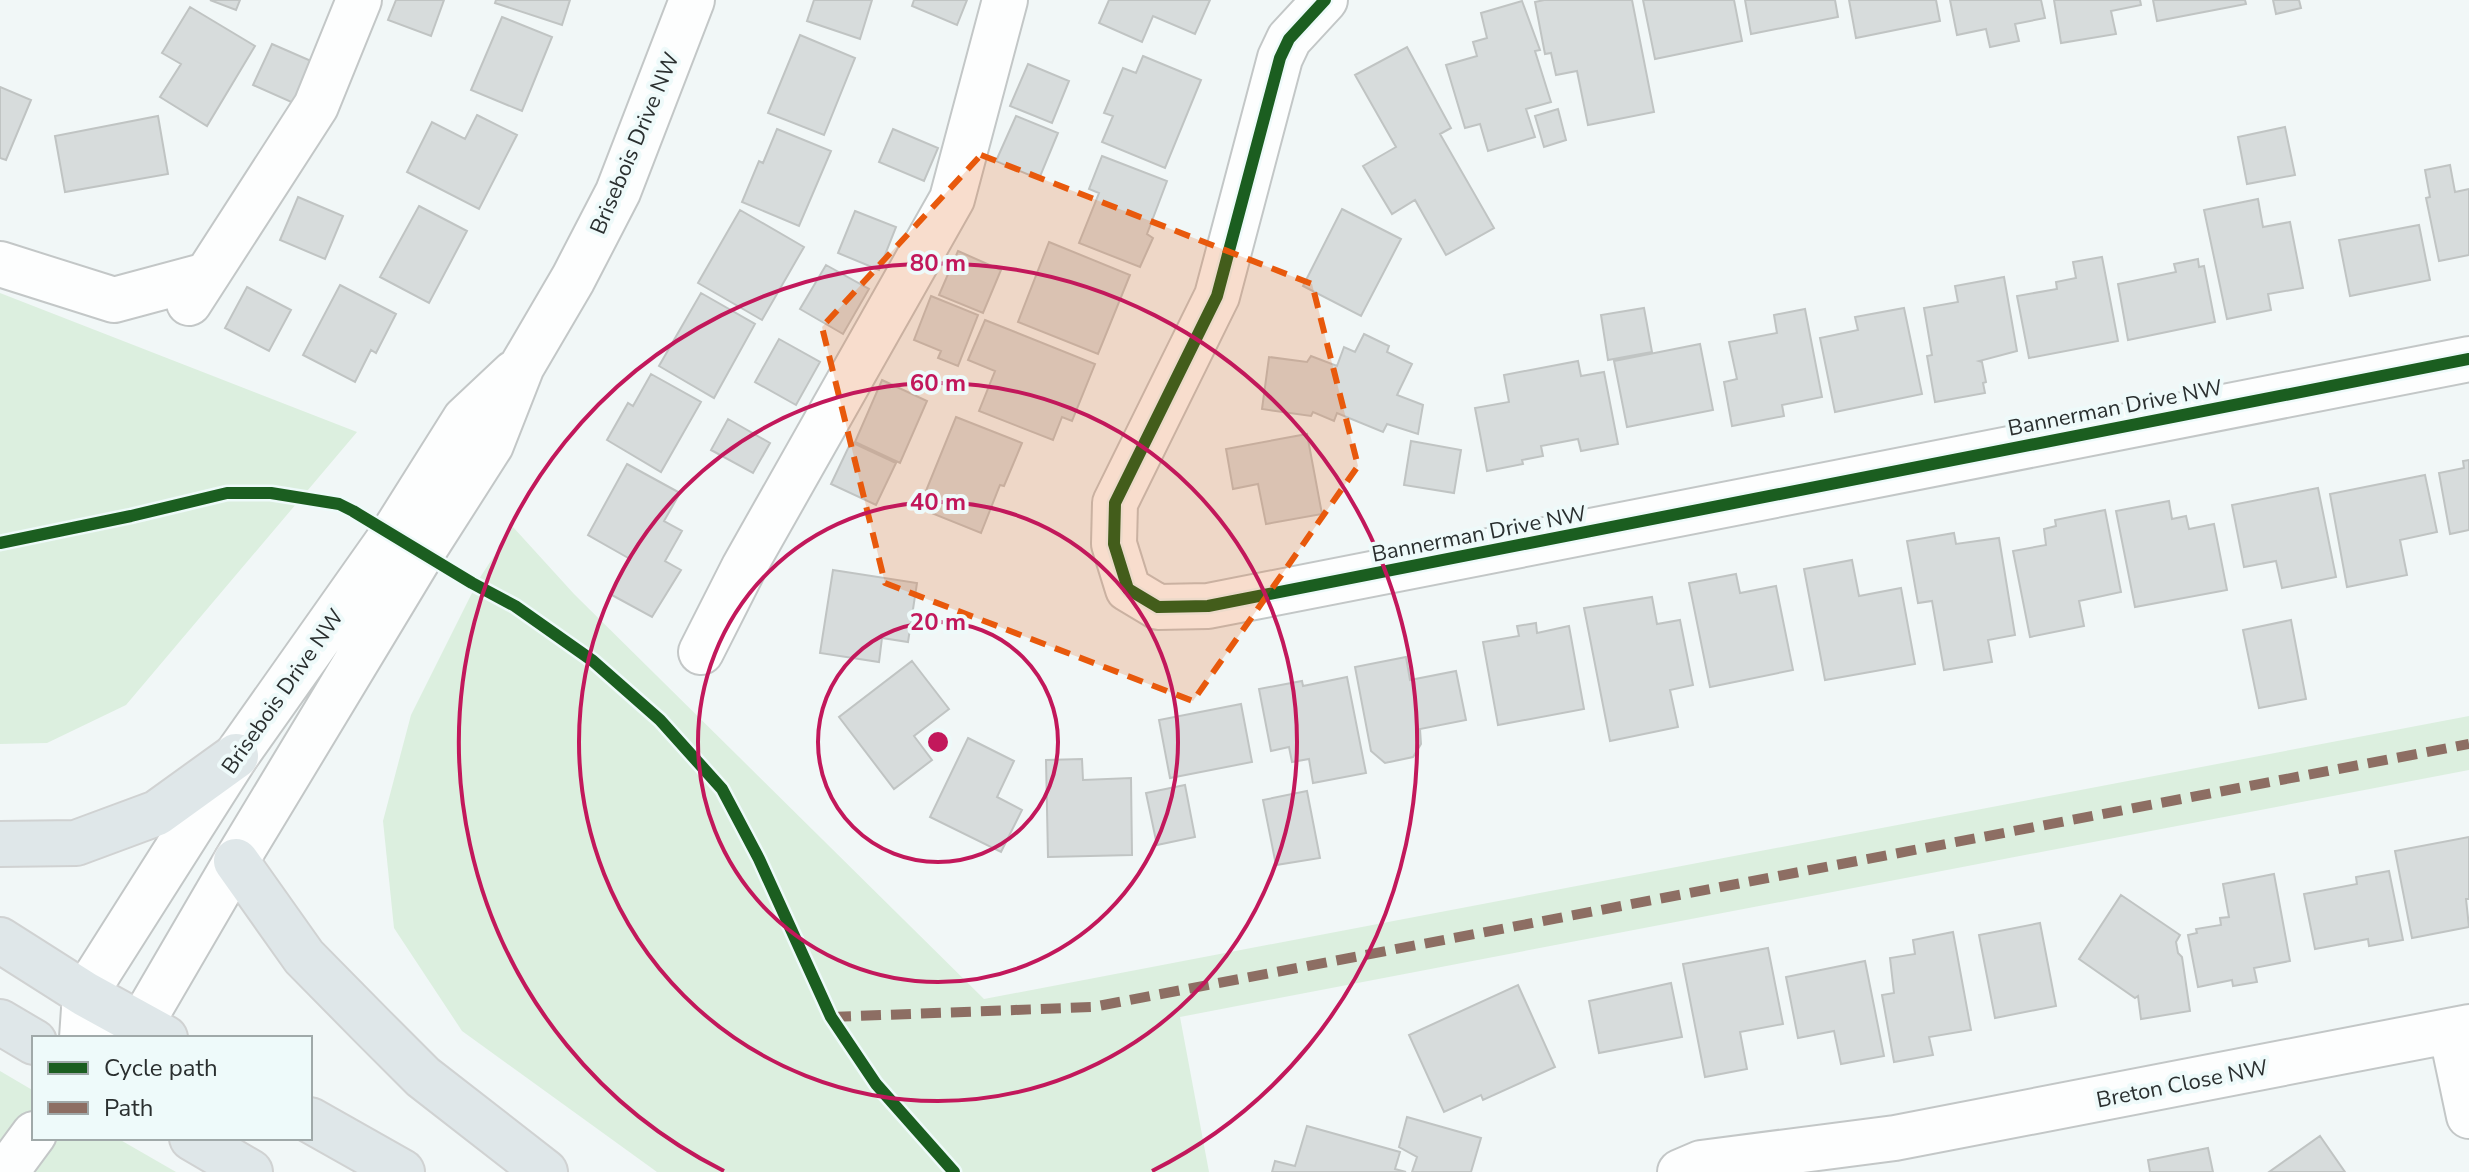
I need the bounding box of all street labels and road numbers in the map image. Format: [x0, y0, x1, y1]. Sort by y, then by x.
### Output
street label: Brisebois Drive NW [583, 48, 687, 239]
street label: Bannerman Drive NW [2005, 372, 2225, 444]
street label: Bannerman Drive NW [1369, 498, 1589, 570]
street label: Brisebois Drive NW [215, 603, 351, 780]
street label: Breton Close NW [2094, 1053, 2271, 1115]

